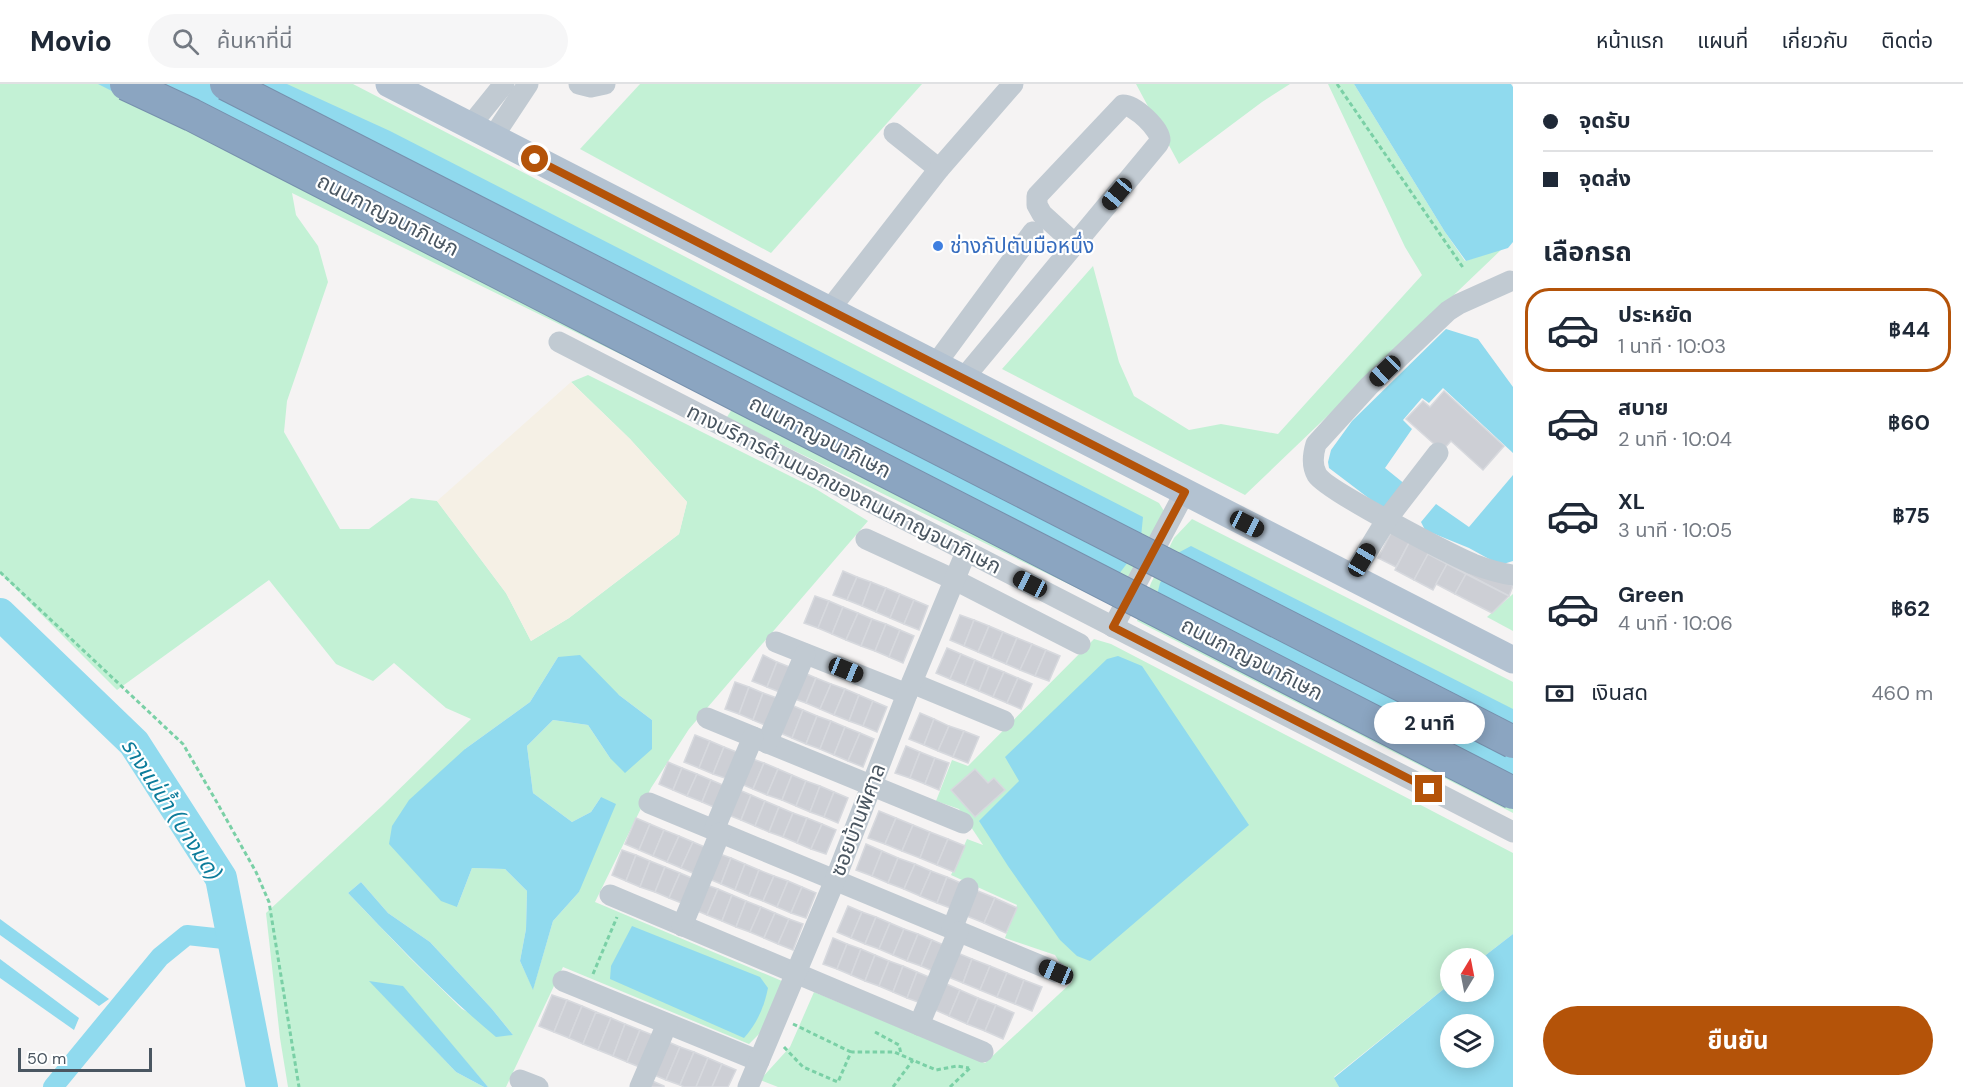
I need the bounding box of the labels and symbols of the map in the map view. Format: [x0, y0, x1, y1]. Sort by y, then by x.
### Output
route start [521, 145, 548, 172]
street label: ถนนกาญจนาภิเษก [312, 167, 464, 263]
car [1099, 174, 1135, 214]
place label: ช่างกัปตันมือหนึ่ง [950, 231, 1094, 260]
marker: ช่างกัปตันมือหนึ่ง [931, 239, 945, 253]
car [1366, 352, 1404, 390]
street label: ถนนกาญจนาภิเษก [744, 389, 896, 485]
street label: ทางบริการด้านนอกของถนนกาญจนาภิเษก [682, 397, 1006, 581]
car [1227, 508, 1267, 540]
car [1345, 540, 1379, 580]
car [1010, 568, 1050, 600]
street label: ถนนกาญจนาภิเษก [1176, 611, 1328, 707]
car [826, 655, 866, 685]
callout: 2 นาที [1374, 702, 1484, 744]
water label: รางแม่น้ำ (บางมด) [115, 732, 229, 886]
street label: ซอยบ้านพิศาล [824, 760, 892, 880]
route end [1415, 775, 1442, 802]
north arrow [1440, 948, 1494, 1002]
car [1036, 957, 1076, 987]
scale bar [18, 1045, 152, 1072]

